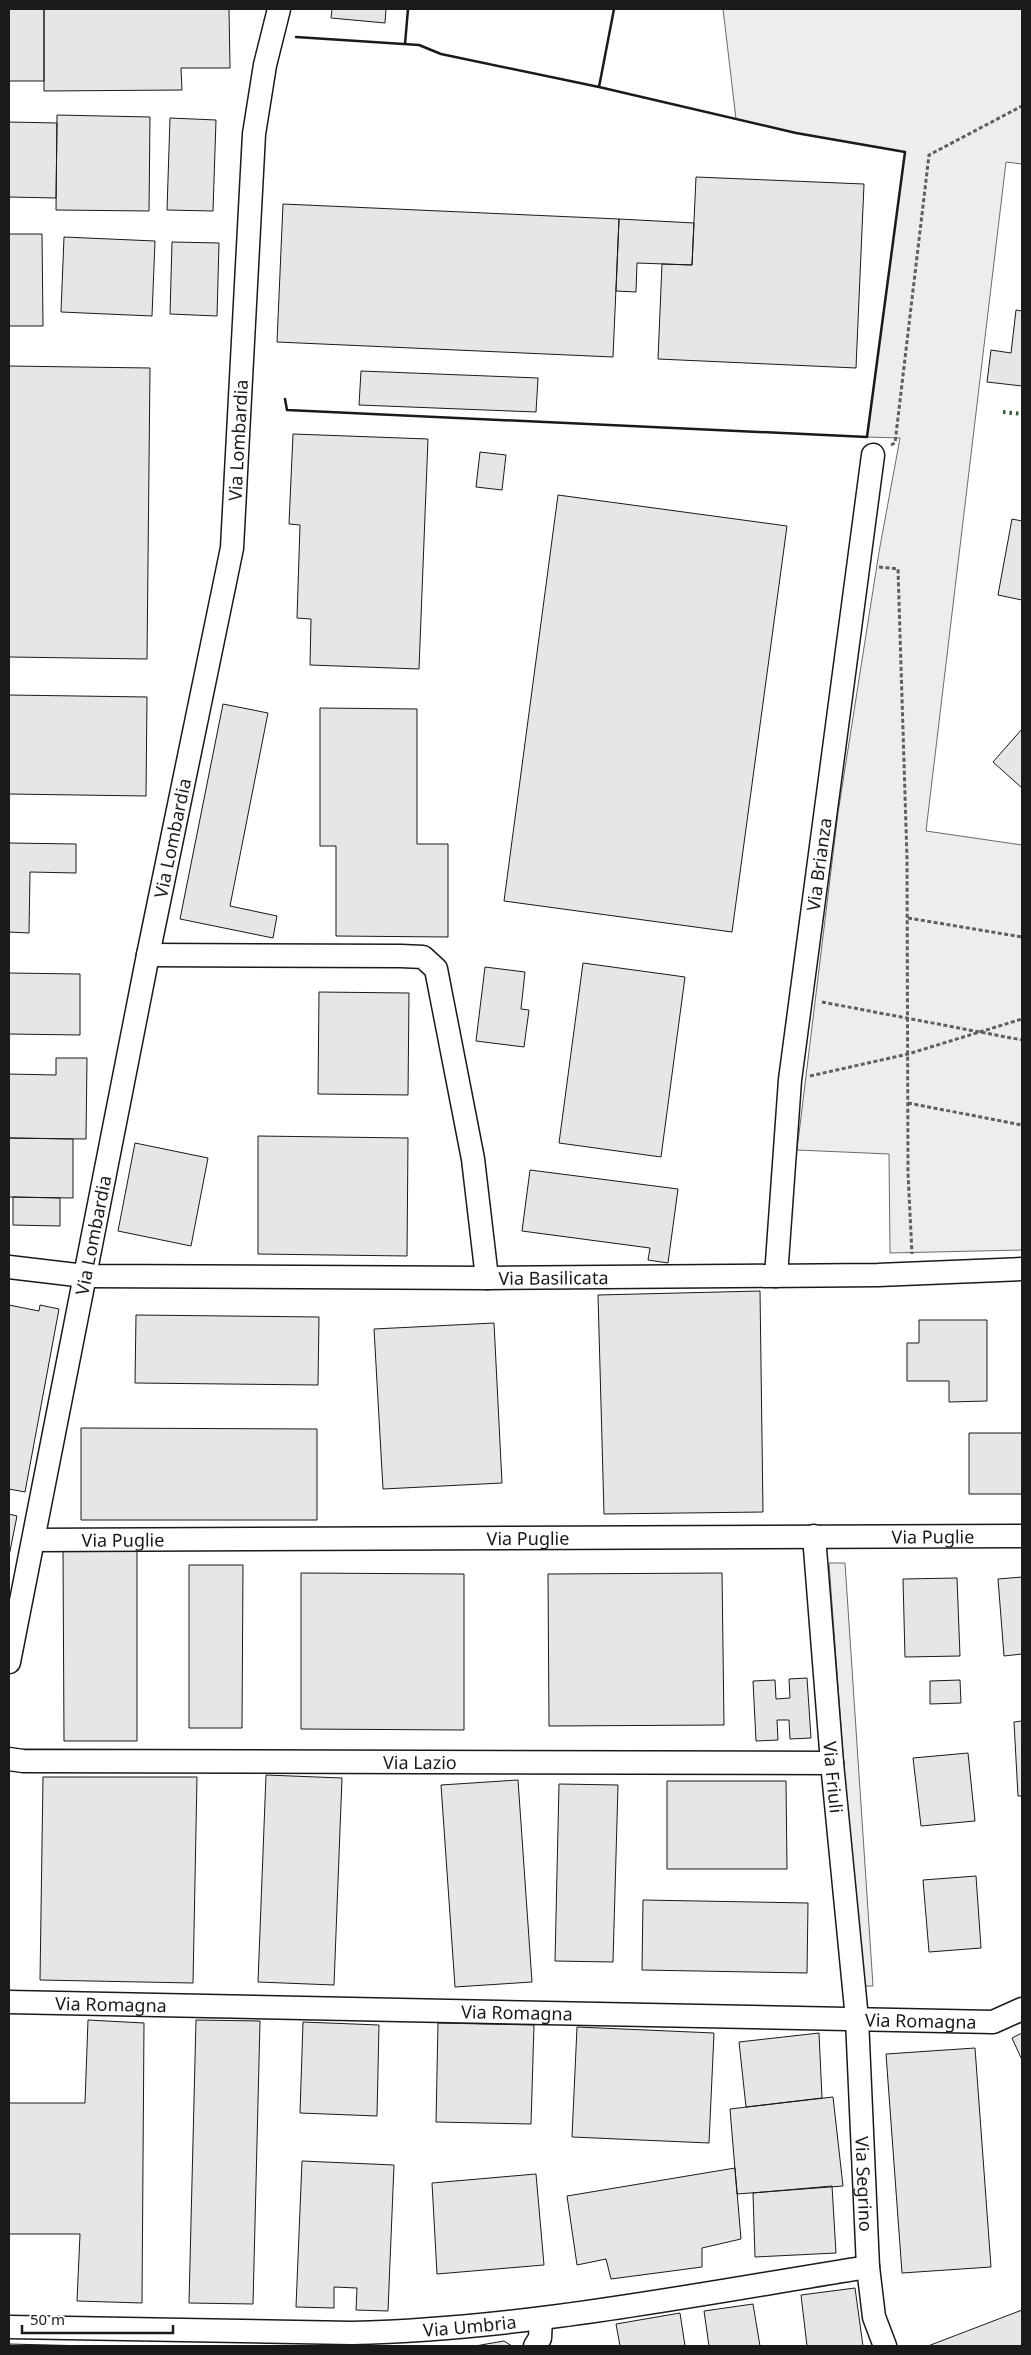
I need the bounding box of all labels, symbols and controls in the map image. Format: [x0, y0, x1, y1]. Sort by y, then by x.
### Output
street label: Via Lombardia [223, 379, 253, 502]
street label: Via Lombardia [148, 776, 196, 900]
street label: Via Brianza [801, 816, 837, 913]
street label: Via Lombardia [69, 1173, 116, 1297]
street label: Via Basilicata [498, 1265, 609, 1290]
street label: Via Puglie [892, 1524, 974, 1549]
street label: Via Puglie [487, 1526, 569, 1550]
street label: Via Puglie [82, 1527, 164, 1552]
street label: Via Friuli [818, 1740, 849, 1814]
street label: Via Lazio [383, 1750, 457, 1774]
street label: Via Romagna [55, 1991, 167, 2017]
street label: Via Romagna [461, 1999, 573, 2025]
street label: Via Romagna [865, 2007, 977, 2034]
street label: Via Segrino [850, 2136, 878, 2232]
scale bar [22, 2302, 174, 2334]
text: 50 m [30, 2309, 65, 2329]
street label: Via Umbria [422, 2309, 518, 2342]

